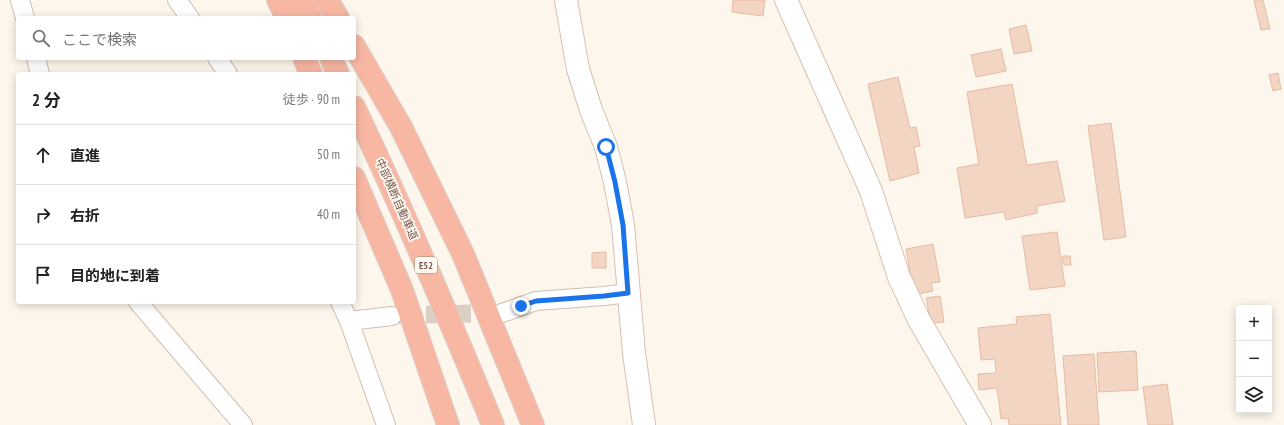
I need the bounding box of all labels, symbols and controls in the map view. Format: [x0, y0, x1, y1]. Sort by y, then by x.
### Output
search box [16, 16, 356, 60]
icon: search [30, 27, 52, 49]
text: ここで検索 [62, 30, 137, 49]
text: 2 分 [32, 89, 61, 111]
text: 徒歩 · 90 m [283, 91, 340, 108]
route start [597, 138, 615, 156]
icon: ahead [32, 144, 54, 166]
text: 直進 [70, 146, 100, 165]
text: 50 m [317, 146, 340, 163]
street label: 中部横断自動車道 [373, 156, 421, 242]
icon: right [32, 204, 54, 226]
text: 右折 [70, 206, 100, 225]
text: 40 m [317, 206, 340, 223]
road number: E52 [415, 257, 437, 273]
icon: arrive [32, 264, 54, 286]
text: 目的地に到着 [70, 266, 160, 285]
route end [512, 297, 530, 315]
map controls [1236, 305, 1272, 413]
button: + [1236, 305, 1272, 341]
button: − [1236, 341, 1272, 377]
button: layers [1236, 377, 1272, 413]

